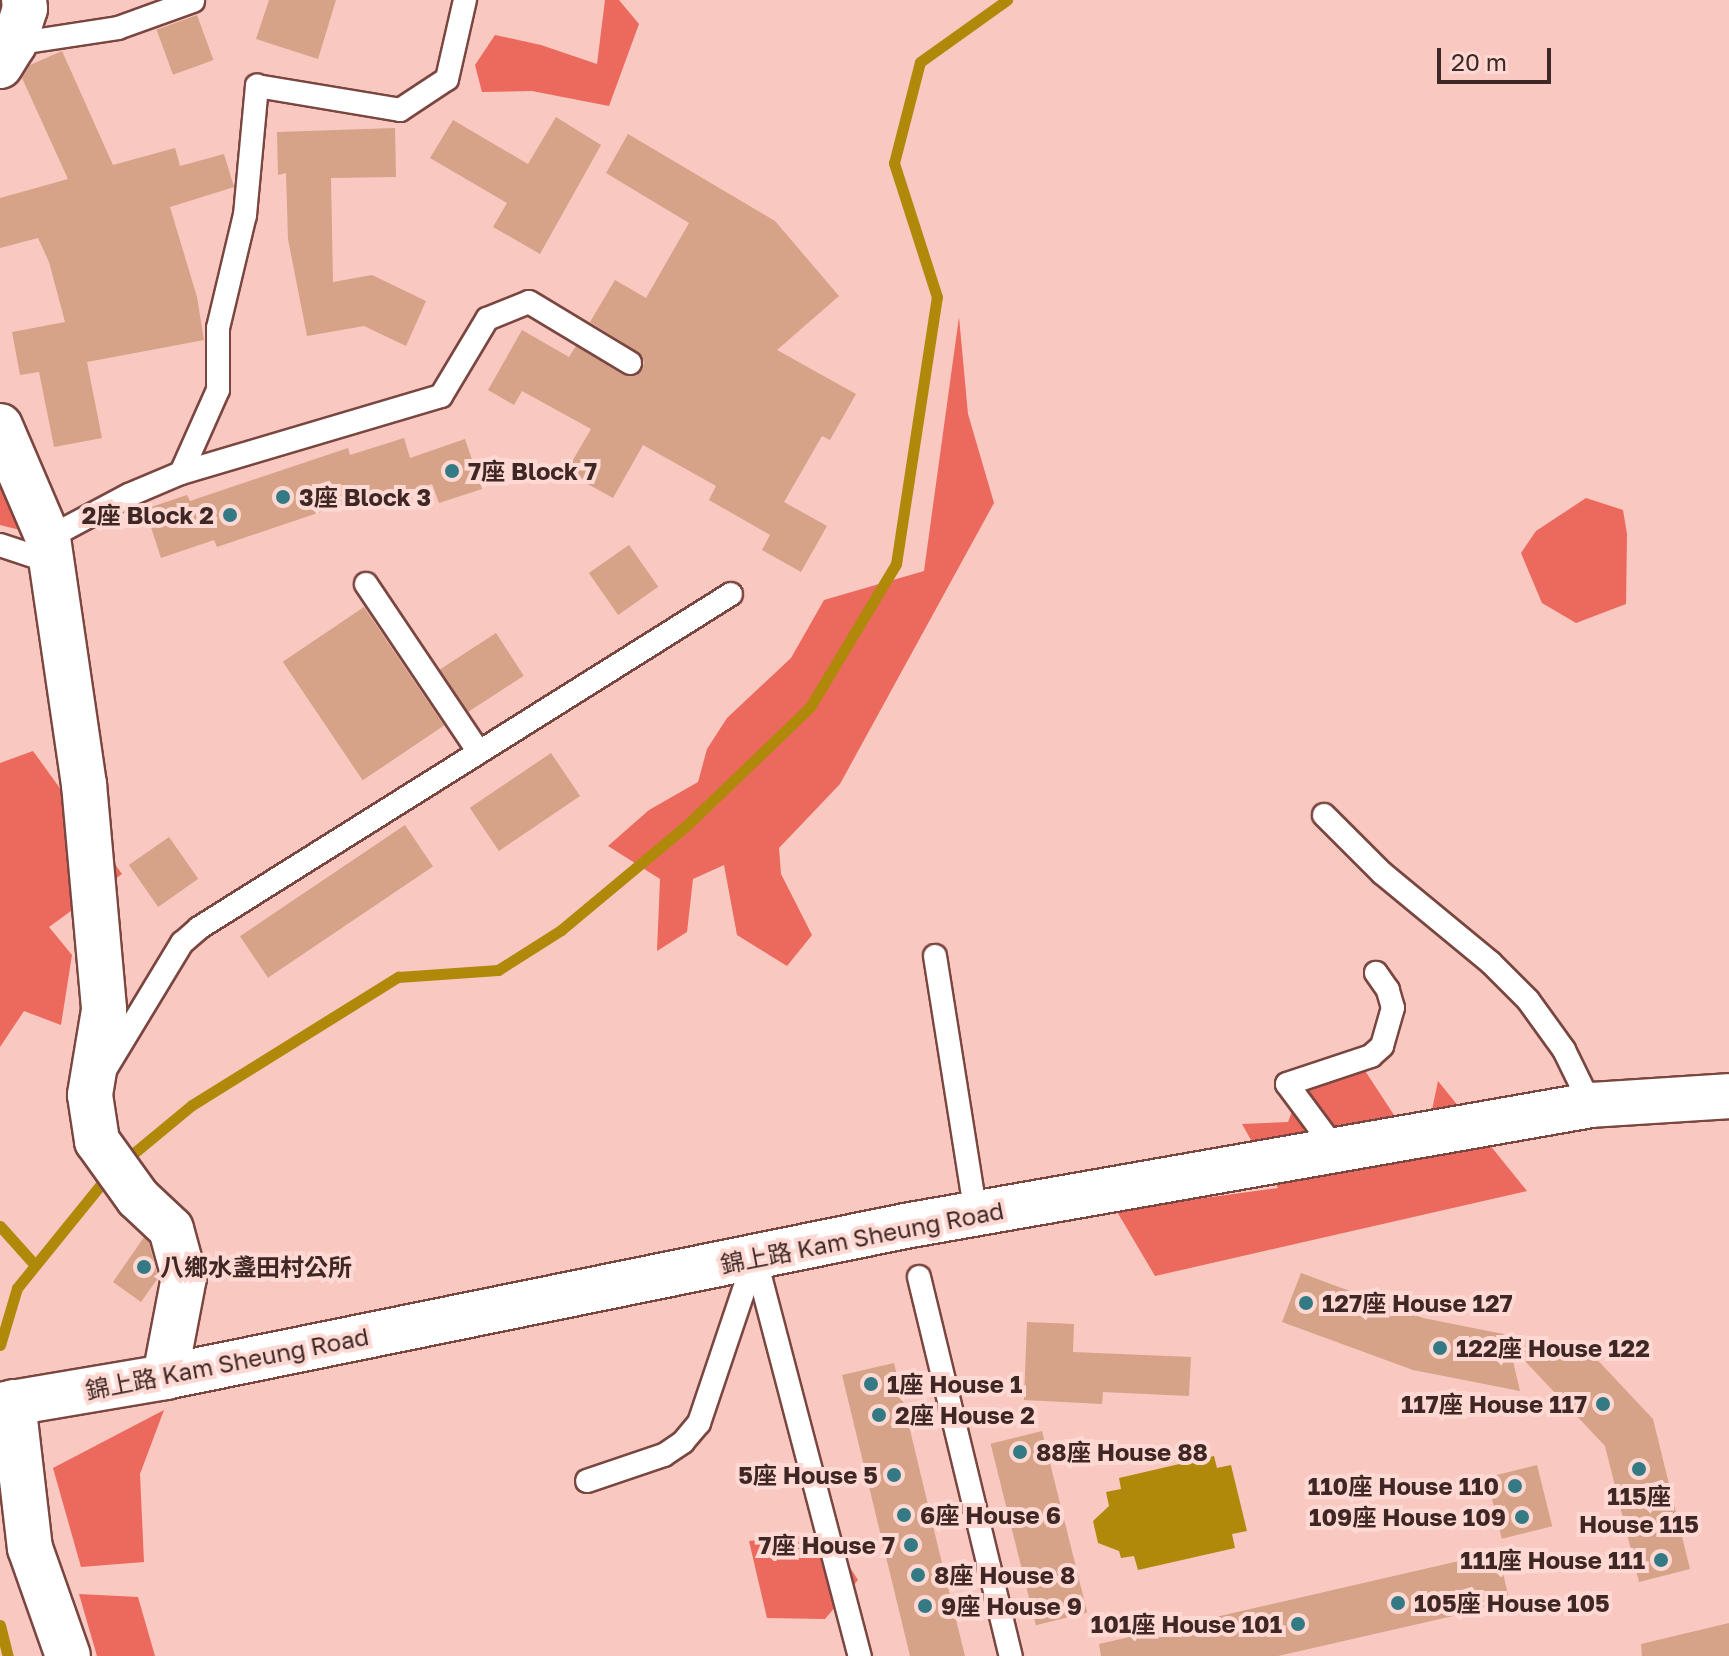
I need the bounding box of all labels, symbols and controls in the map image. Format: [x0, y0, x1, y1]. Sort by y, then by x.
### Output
scale bar [1441, 32, 1555, 82]
text: 20 m [1451, 47, 1507, 76]
place label: 7座 Block 7 [468, 457, 597, 485]
marker: 7座 Block 7 [443, 462, 461, 480]
place label: 3座 Block 3 [299, 483, 431, 511]
marker: 3座 Block 3 [274, 488, 292, 506]
place label: 2座 Block 2 [82, 501, 214, 529]
marker: 2座 Block 2 [221, 506, 239, 524]
street label: 錦上路 Kam Sheung Road [718, 1195, 1006, 1279]
place label: 八鄉水盞田村公所 [160, 1253, 352, 1281]
marker: 八鄉水盞田村公所 [135, 1258, 153, 1276]
place label: 127座 House 127 [1322, 1289, 1513, 1317]
marker: 127座 House 127 [1297, 1294, 1315, 1312]
street label: 錦上路 Kam Sheung Road [83, 1321, 371, 1405]
place label: 122座 House 122 [1456, 1334, 1650, 1362]
marker: 122座 House 122 [1431, 1339, 1449, 1357]
place label: 1座 House 1 [887, 1370, 1022, 1398]
marker: 1座 House 1 [862, 1375, 880, 1393]
place label: 117座 House 117 [1401, 1390, 1587, 1418]
marker: 117座 House 117 [1594, 1395, 1612, 1413]
place label: 2座 House 2 [895, 1401, 1035, 1429]
marker: 2座 House 2 [870, 1406, 888, 1424]
place label: 88座 House 88 [1036, 1438, 1208, 1466]
marker: 88座 House 88 [1011, 1443, 1029, 1461]
marker: 115座 House 115 [1630, 1460, 1648, 1478]
place label: 5座 House 5 [738, 1461, 878, 1489]
marker: 5座 House 5 [885, 1466, 903, 1484]
place label: 110座 House 110 [1308, 1472, 1499, 1500]
marker: 110座 House 110 [1506, 1477, 1524, 1495]
place label: 115座 House 115 [1579, 1482, 1699, 1538]
place label: 6座 House 6 [920, 1501, 1061, 1529]
place label: 109座 House 109 [1309, 1503, 1506, 1531]
marker: 6座 House 6 [895, 1506, 913, 1524]
marker: 109座 House 109 [1513, 1508, 1531, 1526]
place label: 7座 House 7 [758, 1531, 895, 1559]
marker: 7座 House 7 [902, 1536, 920, 1554]
place label: 111座 House 111 [1460, 1546, 1645, 1574]
marker: 111座 House 111 [1652, 1551, 1670, 1569]
place label: 8座 House 8 [934, 1561, 1075, 1589]
marker: 8座 House 8 [909, 1566, 927, 1584]
place label: 105座 House 105 [1414, 1589, 1610, 1617]
place label: 9座 House 9 [941, 1592, 1082, 1620]
marker: 105座 House 105 [1389, 1594, 1407, 1612]
marker: 9座 House 9 [916, 1597, 934, 1615]
place label: 101座 House 101 [1091, 1610, 1282, 1638]
marker: 101座 House 101 [1289, 1615, 1307, 1633]

